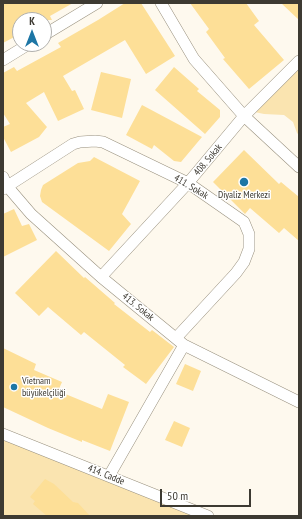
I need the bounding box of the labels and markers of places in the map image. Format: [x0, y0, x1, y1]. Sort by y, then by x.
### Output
marker: Diyaliz Merkezi [238, 176, 250, 188]
place label: Diyaliz Merkezi [218, 189, 270, 201]
place label: Vietnam büyükelçiliği [22, 375, 66, 398]
marker: Vietnam büyükelçiliği [9, 382, 19, 392]

